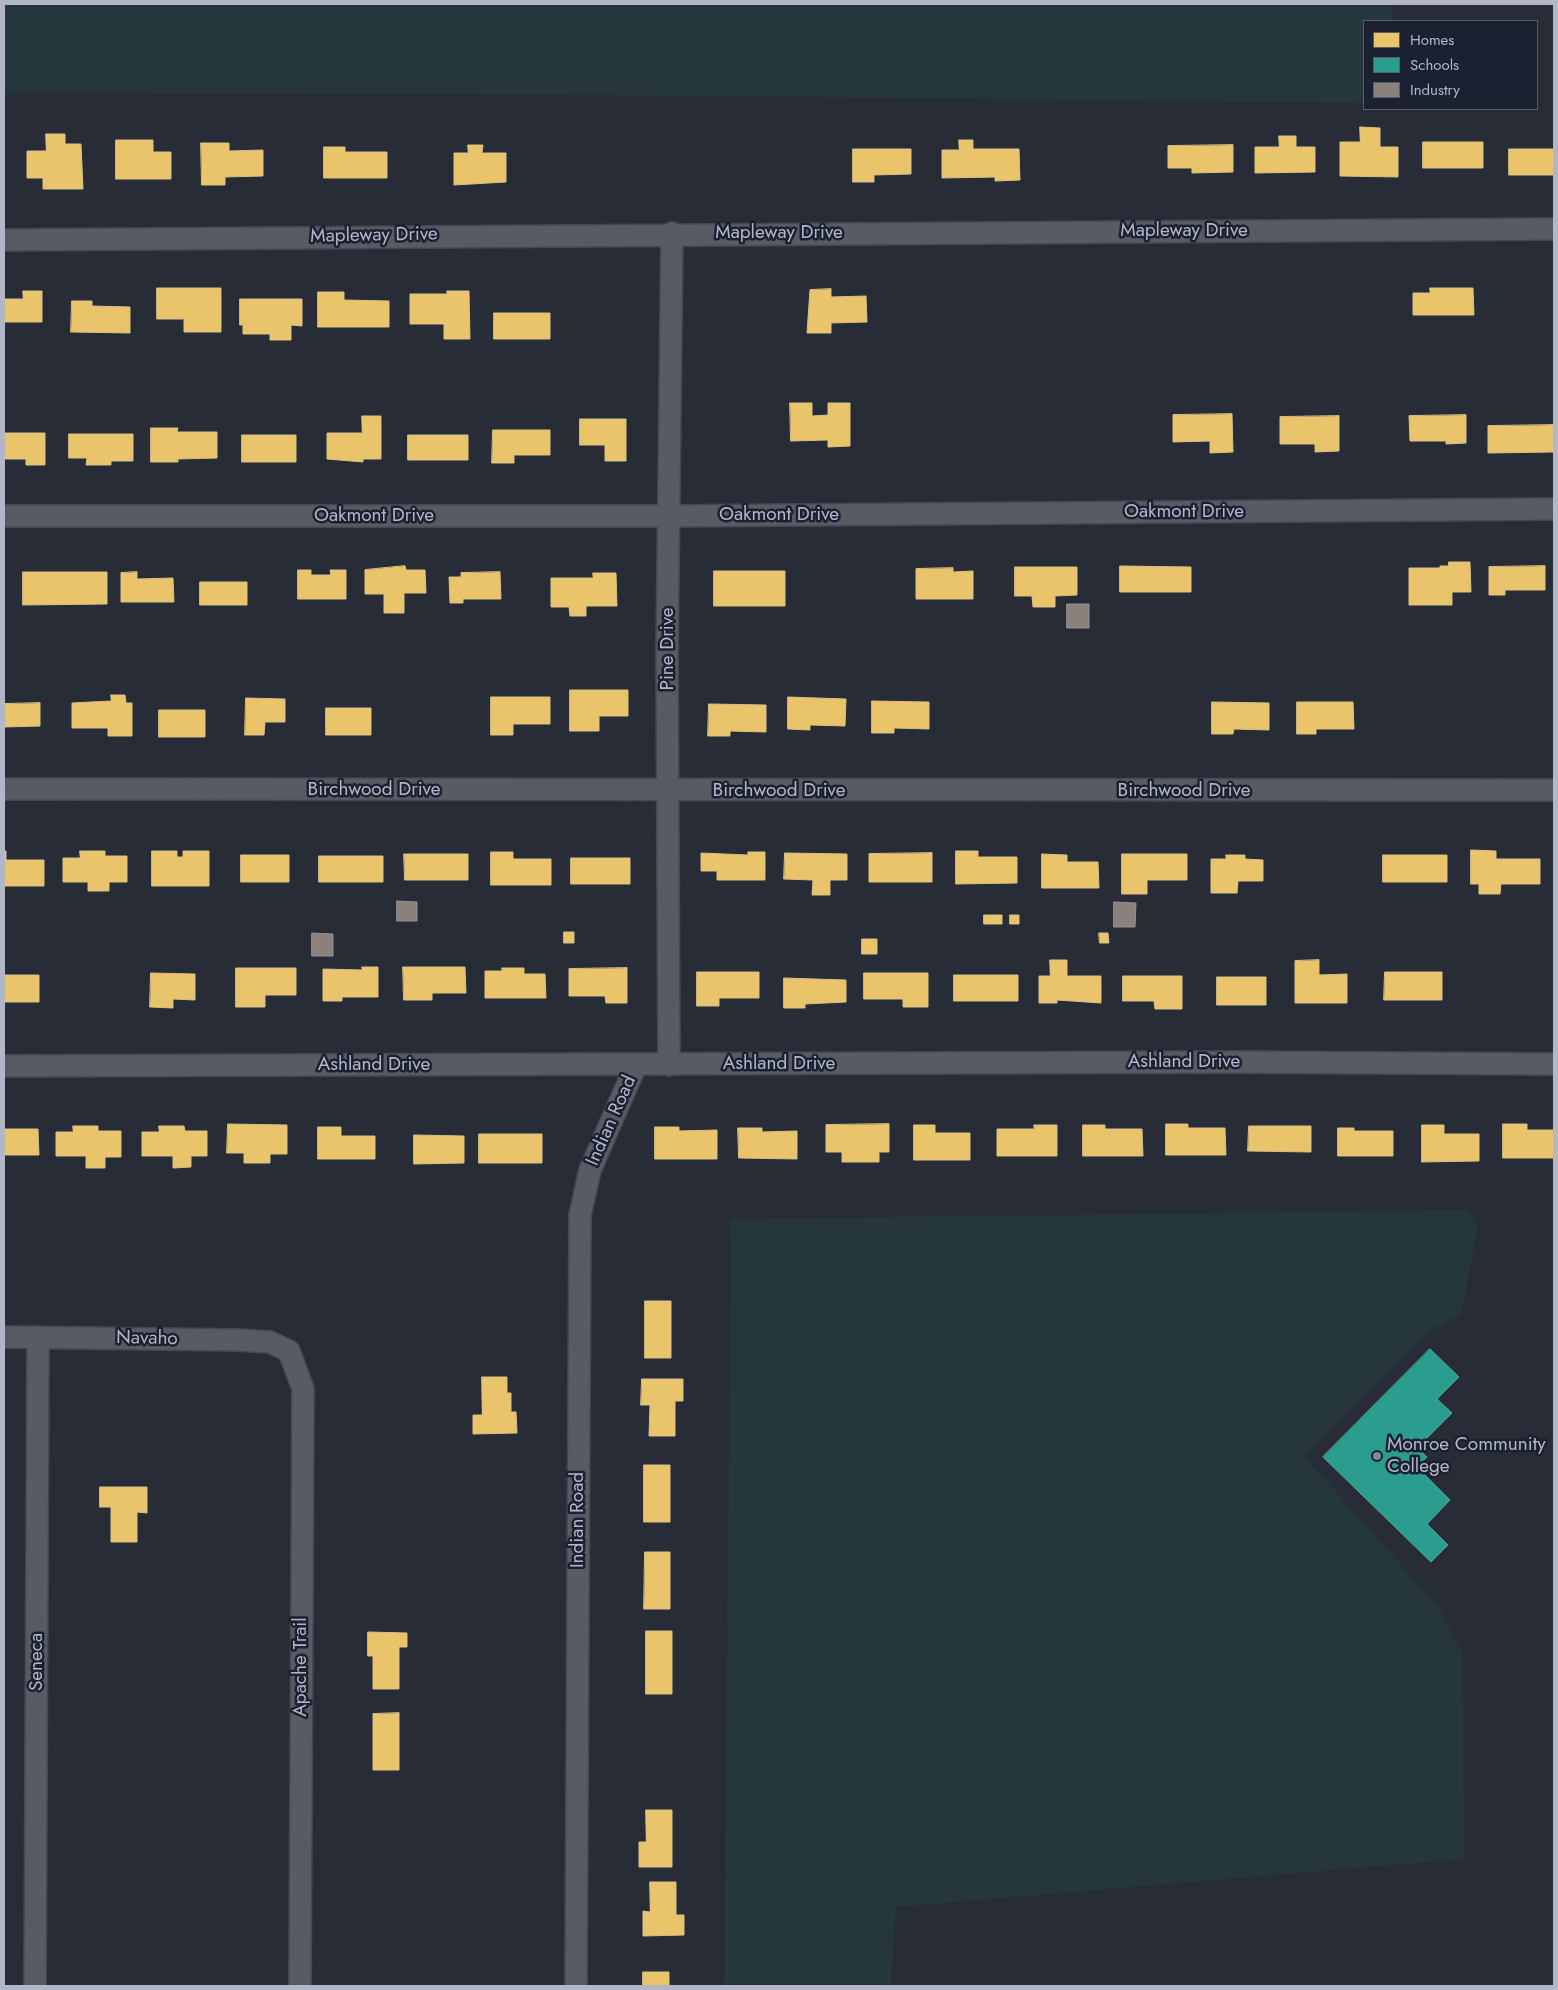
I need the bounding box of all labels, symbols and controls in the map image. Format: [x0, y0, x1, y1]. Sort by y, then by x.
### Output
legend [1363, 20, 1538, 110]
text: Homes [1410, 29, 1454, 51]
text: Schools [1410, 54, 1459, 76]
text: Industry [1410, 79, 1460, 101]
street label: Mapleway Drive [1120, 220, 1248, 242]
street label: Mapleway Drive [715, 222, 843, 244]
street label: Mapleway Drive [310, 223, 438, 249]
street label: Oakmont Drive [1124, 501, 1244, 523]
street label: Oakmont Drive [719, 504, 839, 526]
street label: Oakmont Drive [314, 505, 434, 527]
street label: Pine Drive [657, 607, 679, 691]
street label: Birchwood Drive [308, 779, 440, 801]
street label: Birchwood Drive [713, 780, 845, 802]
street label: Birchwood Drive [1118, 780, 1250, 802]
street label: Ashland Drive [1128, 1051, 1240, 1073]
street label: Ashland Drive [723, 1053, 835, 1075]
street label: Ashland Drive [318, 1054, 430, 1076]
street label: Indian Road [582, 1072, 642, 1170]
street label: Navaho [116, 1327, 178, 1351]
place label: Monroe Community College [1387, 1434, 1546, 1478]
marker: Monroe Community College [1371, 1450, 1383, 1462]
street label: Indian Road [567, 1472, 589, 1568]
street label: Apache Trail [290, 1617, 312, 1717]
street label: Seneca [26, 1633, 48, 1691]

